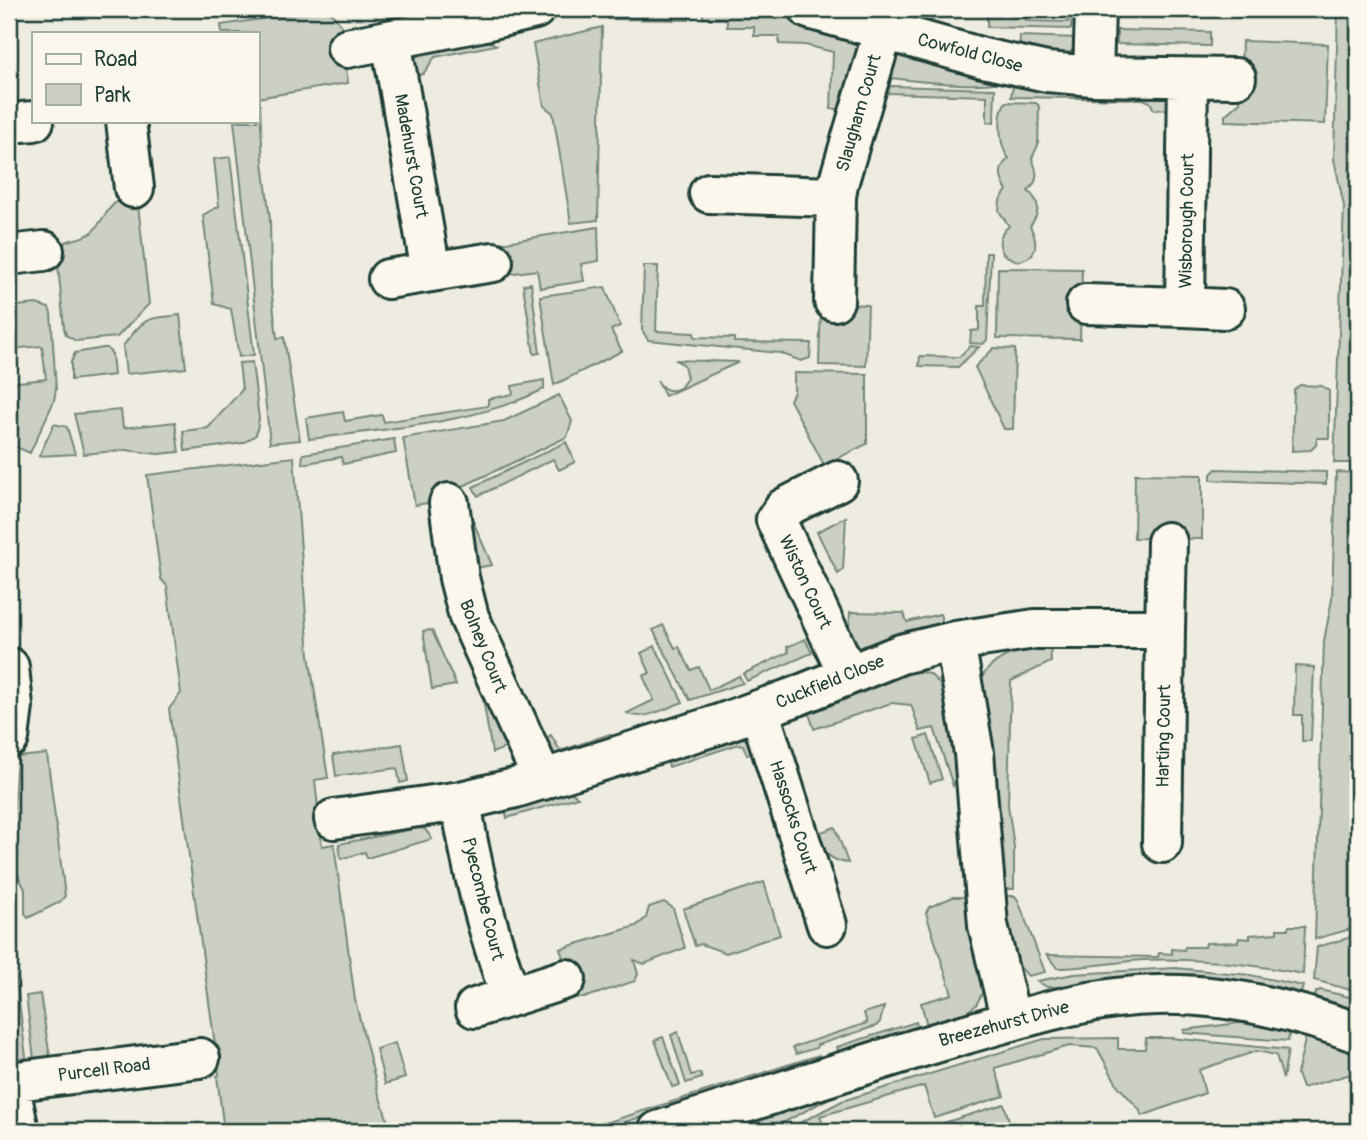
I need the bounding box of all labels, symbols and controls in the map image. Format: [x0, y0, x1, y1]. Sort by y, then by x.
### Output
street label: Cowfold Close [915, 28, 1025, 78]
legend [32, 32, 259, 122]
text: Road [94, 46, 138, 73]
street label: Slaugham Court [831, 51, 887, 174]
text: Park [94, 82, 131, 109]
street label: Madehurst Court [389, 92, 433, 221]
street label: Wisborough Court [1174, 153, 1200, 289]
street label: Wiston Court [773, 531, 837, 633]
street label: Bolney Court [454, 596, 512, 697]
street label: Cuckfield Close [772, 650, 888, 714]
street label: Harting Court [1152, 684, 1176, 788]
street label: Hassocks Court [764, 758, 822, 877]
street label: Pyecombe Court [457, 835, 510, 963]
street label: Breezehurst Drive [936, 996, 1072, 1052]
street label: Purcell Road [56, 1053, 152, 1087]

